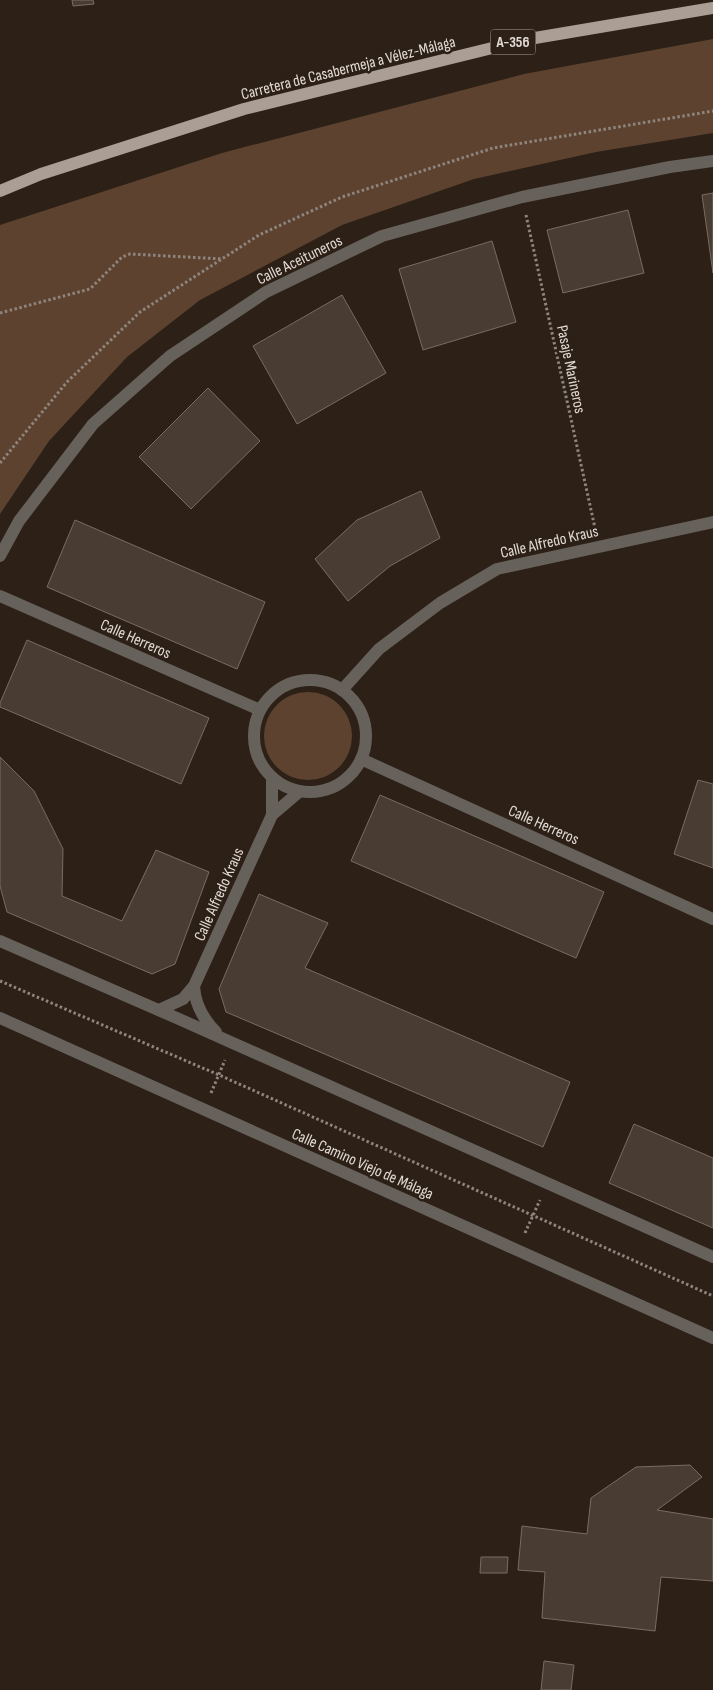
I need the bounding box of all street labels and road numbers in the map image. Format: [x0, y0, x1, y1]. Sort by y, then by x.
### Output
road number: A-356 [490, 30, 536, 54]
street label: Carretera de Casabermeja a Vélez-Málaga [239, 33, 458, 104]
street label: Calle Aceituneros [254, 231, 346, 289]
street label: Pasaje Marineros [552, 324, 589, 415]
street label: Calle Alfredo Kraus [499, 522, 600, 563]
street label: Calle Herreros [97, 615, 174, 663]
street label: Calle Herreros [505, 801, 582, 849]
street label: Calle Alfredo Kraus [190, 845, 248, 944]
street label: Calle Camino Viejo de Málaga [289, 1125, 436, 1204]

